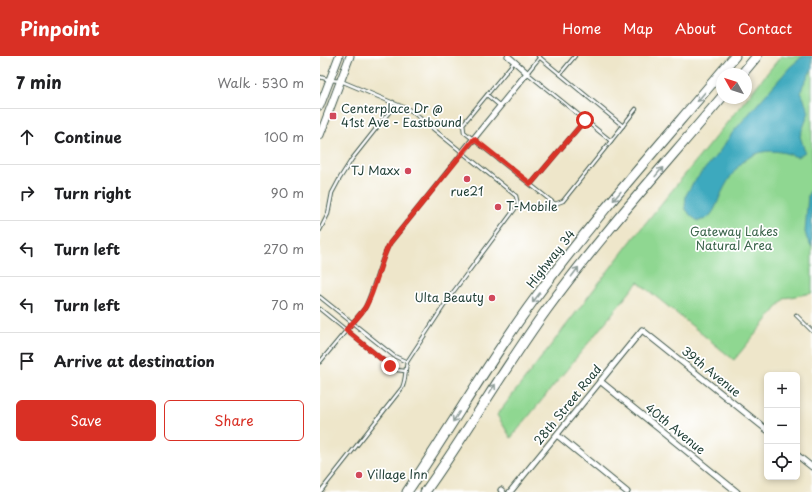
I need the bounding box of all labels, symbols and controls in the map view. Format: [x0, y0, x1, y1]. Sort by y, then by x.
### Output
text: Pinpoint [20, 14, 100, 42]
text: Home [562, 18, 601, 39]
text: Map [623, 18, 653, 39]
text: About [675, 18, 716, 39]
text: Contact [738, 18, 792, 39]
north arrow [716, 68, 752, 104]
text: 7 min [16, 69, 62, 95]
text: Walk · 530 m [217, 73, 304, 92]
one-way arrow [696, 91, 705, 102]
place label: Centerplace Dr @ 41st Ave - Eastbound [341, 99, 462, 131]
marker: Centerplace Dr @ 41st Ave - Eastbound [328, 111, 338, 121]
route start [576, 111, 594, 129]
text: Continue [54, 125, 122, 148]
icon: ahead [16, 126, 38, 148]
text: 100 m [264, 127, 304, 146]
place label: TJ Maxx [351, 161, 400, 179]
marker: TJ Maxx [403, 166, 413, 176]
one-way arrow [654, 167, 663, 177]
marker: rue21 [462, 174, 472, 184]
text: Turn right [54, 181, 131, 204]
icon: right [16, 182, 38, 204]
place label: rue21 [451, 182, 483, 200]
text: 90 m [271, 183, 304, 202]
one-way arrow [612, 191, 621, 201]
place label: T-Mobile [506, 197, 558, 215]
marker: T-Mobile [493, 202, 503, 212]
park label: Gateway Lakes Natural Area [690, 222, 779, 254]
street label: Highway 34 [522, 225, 579, 291]
text: Turn left [54, 237, 120, 260]
icon: left [16, 238, 38, 260]
text: 270 m [263, 239, 304, 258]
one-way arrow [571, 266, 580, 277]
place label: Ulta Beauty [414, 288, 484, 306]
one-way arrow [532, 292, 540, 303]
text: Turn left [54, 293, 120, 316]
marker: Ulta Beauty [487, 293, 497, 303]
icon: left [16, 294, 38, 316]
text: 70 m [271, 295, 304, 314]
street label: 39th Avenue [678, 342, 745, 401]
text: Arrive at destination [54, 349, 215, 372]
icon: arrive [16, 350, 38, 372]
route end [381, 357, 399, 375]
street label: 28th Street Road [529, 360, 605, 448]
map controls [764, 372, 800, 480]
button: + [764, 372, 800, 408]
one-way arrow [488, 384, 497, 395]
street label: 40th Avenue [642, 398, 710, 458]
button: Save [16, 400, 156, 441]
button: Share [164, 400, 304, 441]
button: − [764, 408, 800, 444]
one-way arrow [452, 412, 460, 423]
button: locate [764, 444, 800, 480]
place label: Village Inn [367, 465, 428, 483]
marker: Village Inn [354, 470, 364, 480]

